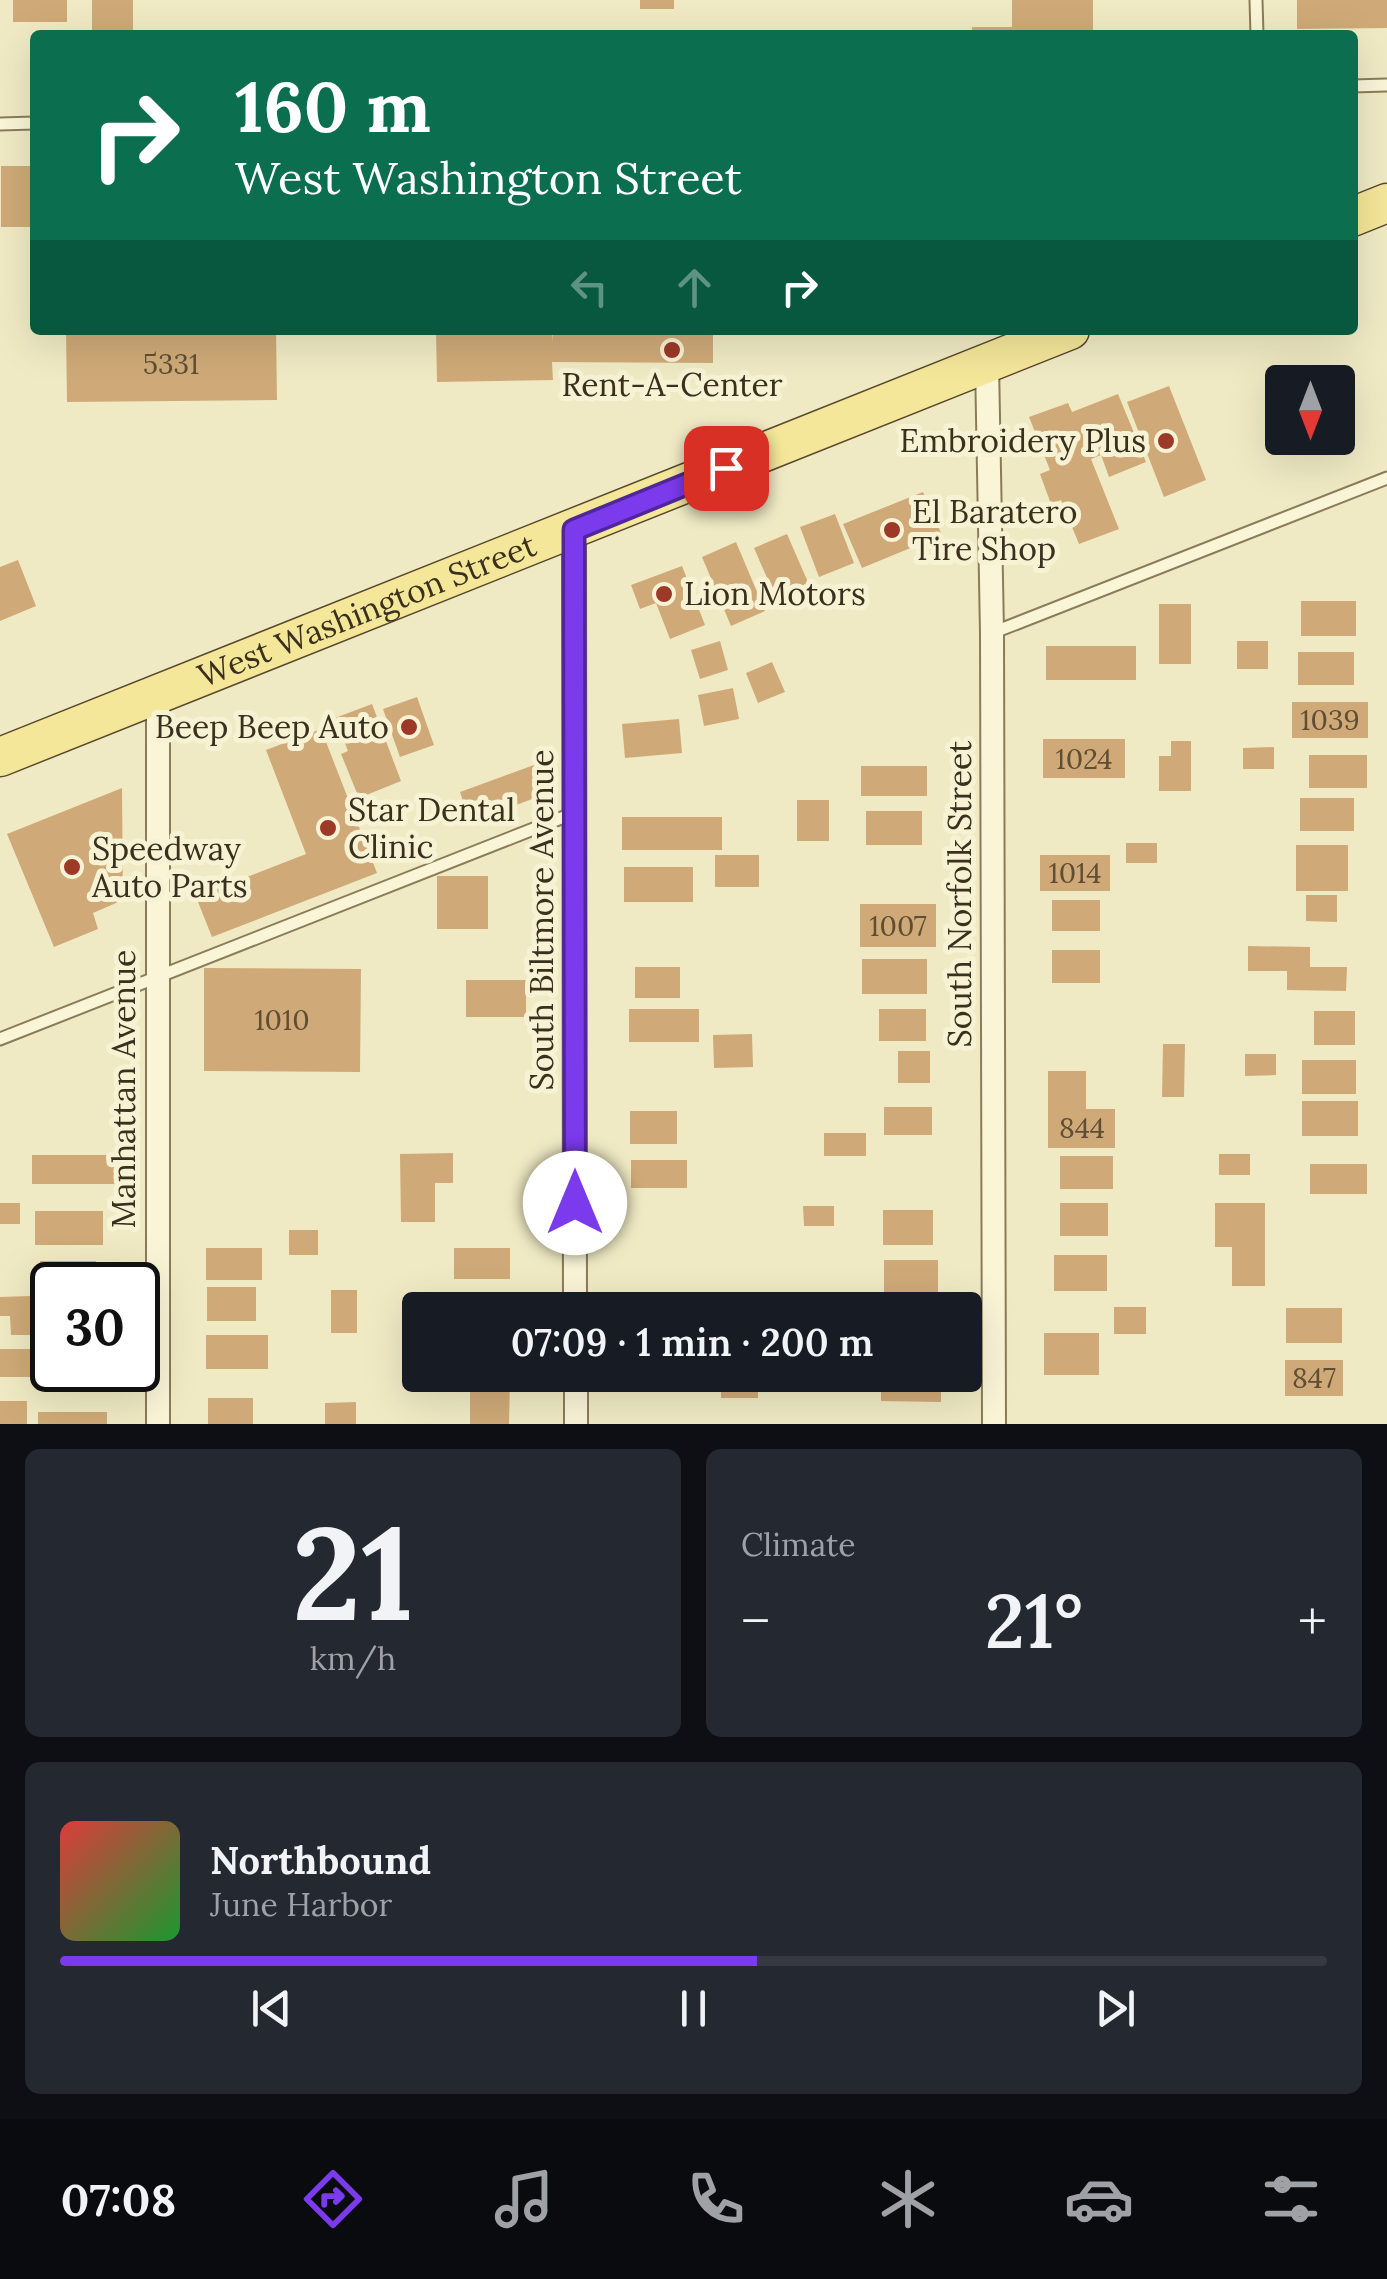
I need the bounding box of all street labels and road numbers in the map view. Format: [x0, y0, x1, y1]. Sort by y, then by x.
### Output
street label: West Washington Street [192, 524, 542, 696]
street label: South Norfolk Street [939, 740, 980, 1047]
street label: South Biltmore Avenue [521, 750, 562, 1091]
street label: Manhattan Avenue [103, 950, 144, 1228]

